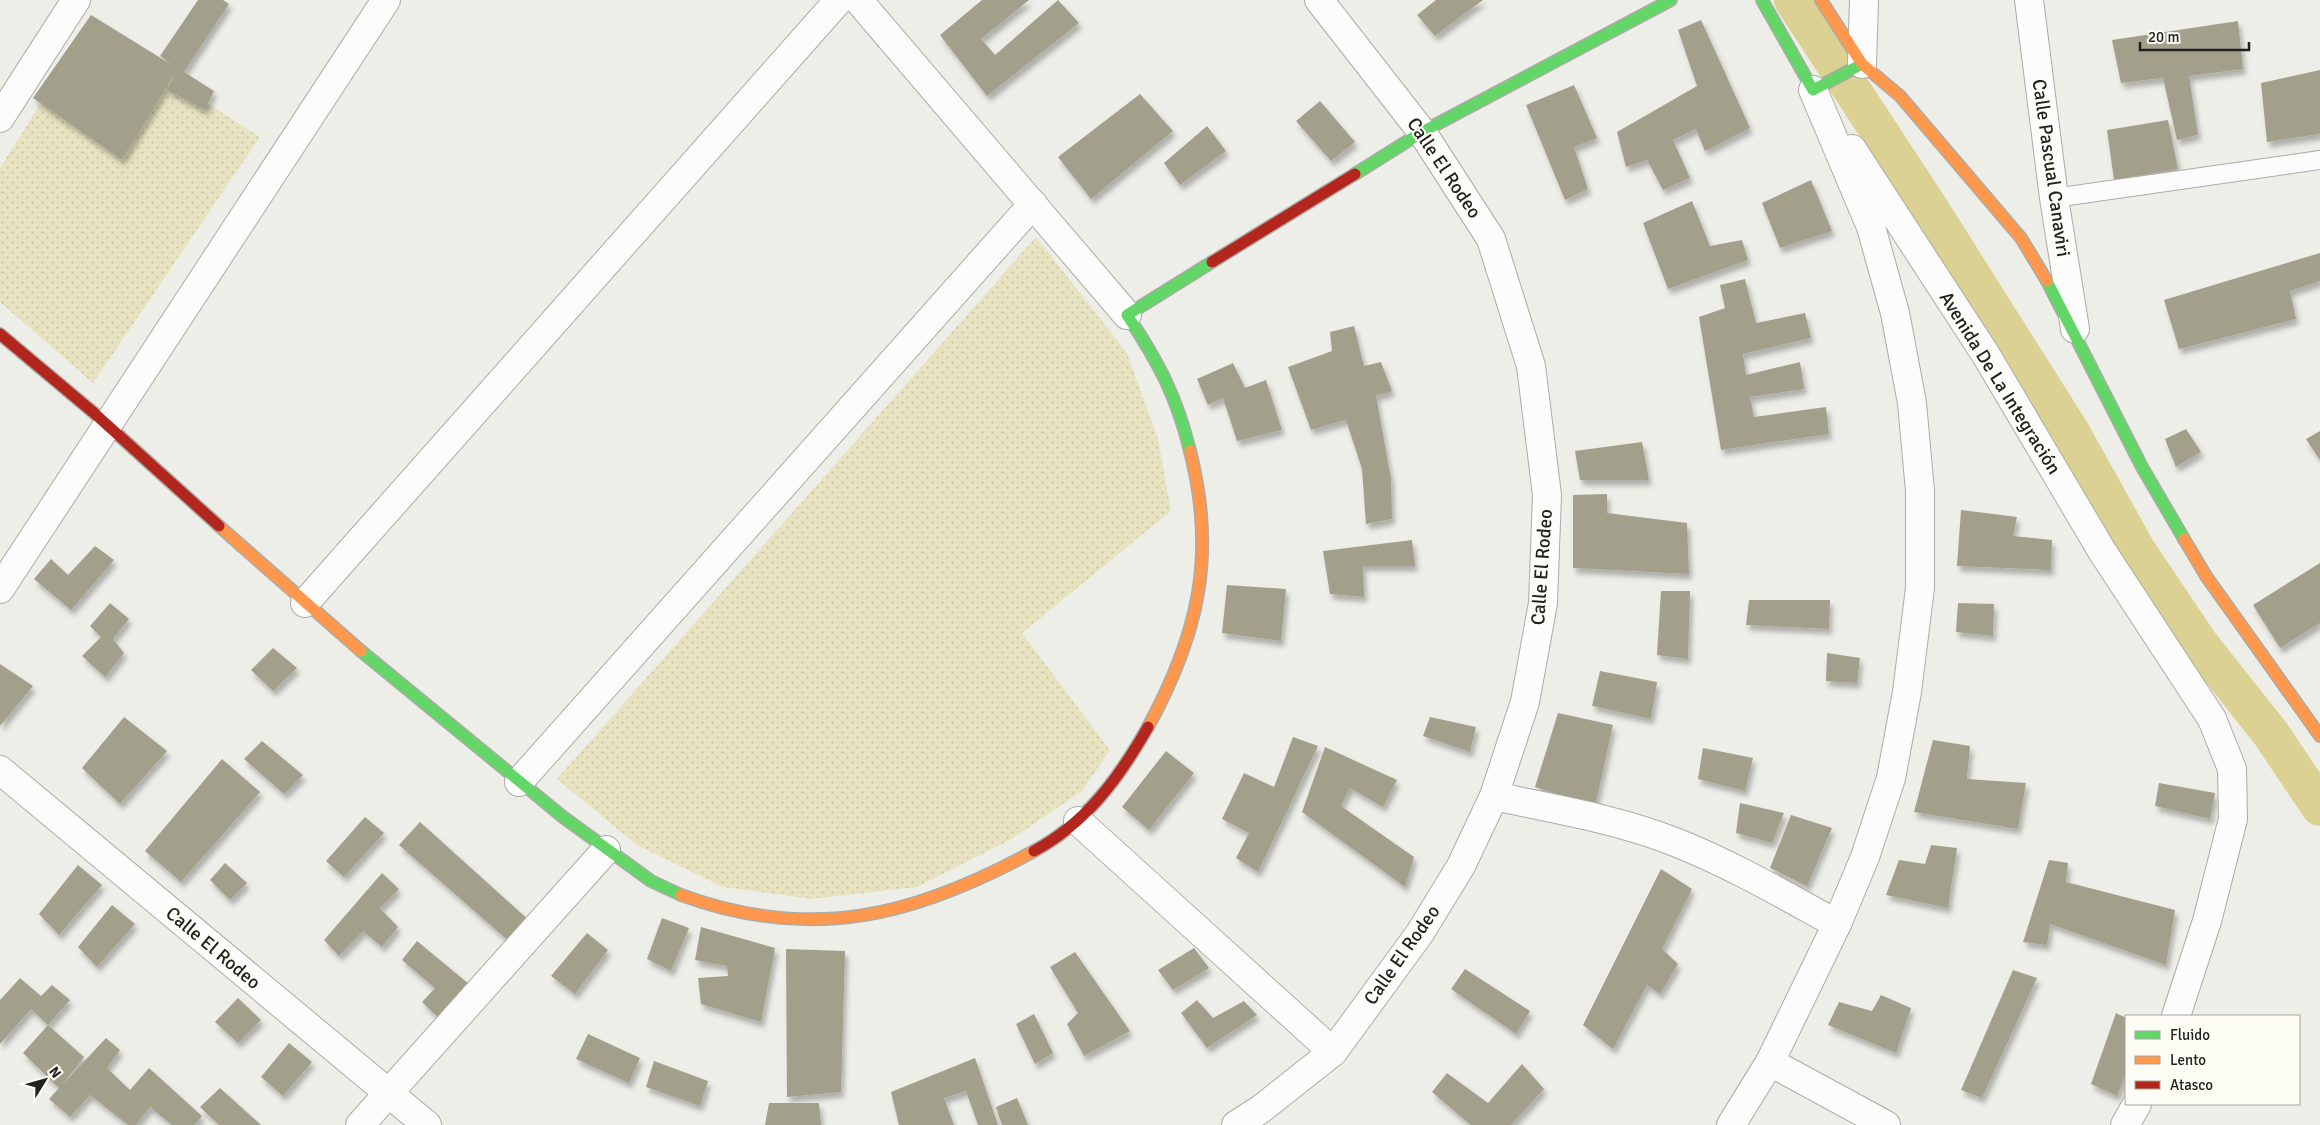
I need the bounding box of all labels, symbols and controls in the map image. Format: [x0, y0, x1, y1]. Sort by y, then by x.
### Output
scale bar [2140, 20, 2249, 52]
text: 20 m [2148, 28, 2179, 46]
street label: Calle Pascual Canaviri [2027, 78, 2075, 258]
street label: Calle El Rodeo [1401, 113, 1487, 223]
street label: Avenida De La Integración [1934, 287, 2066, 479]
street label: Calle El Rodeo [1526, 508, 1558, 626]
street label: Calle El Rodeo [1359, 900, 1445, 1010]
street label: Calle El Rodeo [161, 901, 265, 995]
legend [2125, 1015, 2300, 1105]
text: Fluido [2170, 1026, 2210, 1044]
text: Lento [2170, 1051, 2206, 1069]
north arrow [20, 1055, 70, 1105]
text: N [45, 1063, 65, 1081]
text: Atasco [2170, 1076, 2213, 1094]

